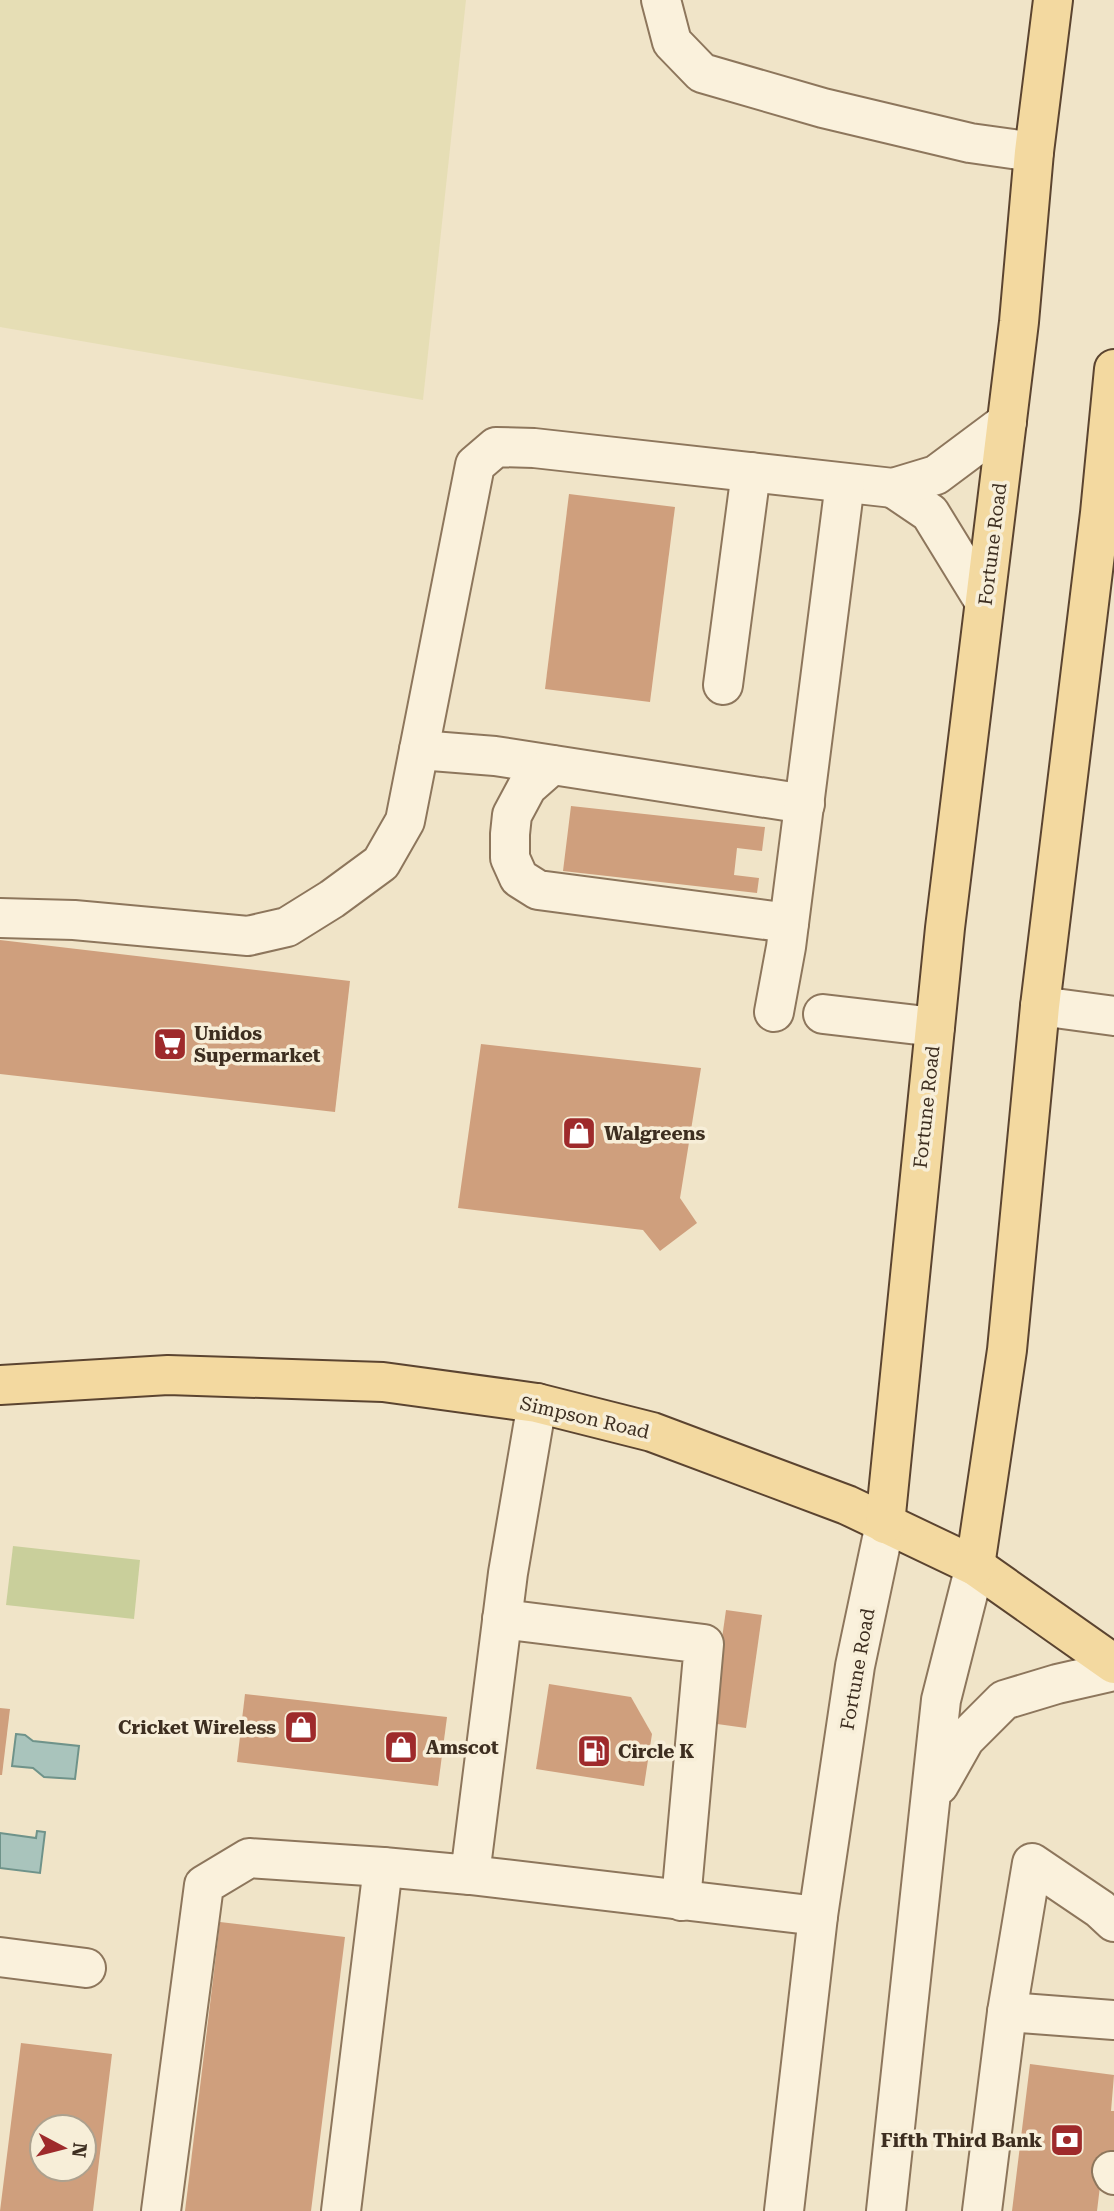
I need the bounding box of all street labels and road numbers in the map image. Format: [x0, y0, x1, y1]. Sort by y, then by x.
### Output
street label: Fortune Road [974, 481, 1011, 607]
street label: Fortune Road [909, 1044, 944, 1170]
street label: Simpson Road [518, 1391, 652, 1444]
street label: Fortune Road [835, 1606, 880, 1732]

